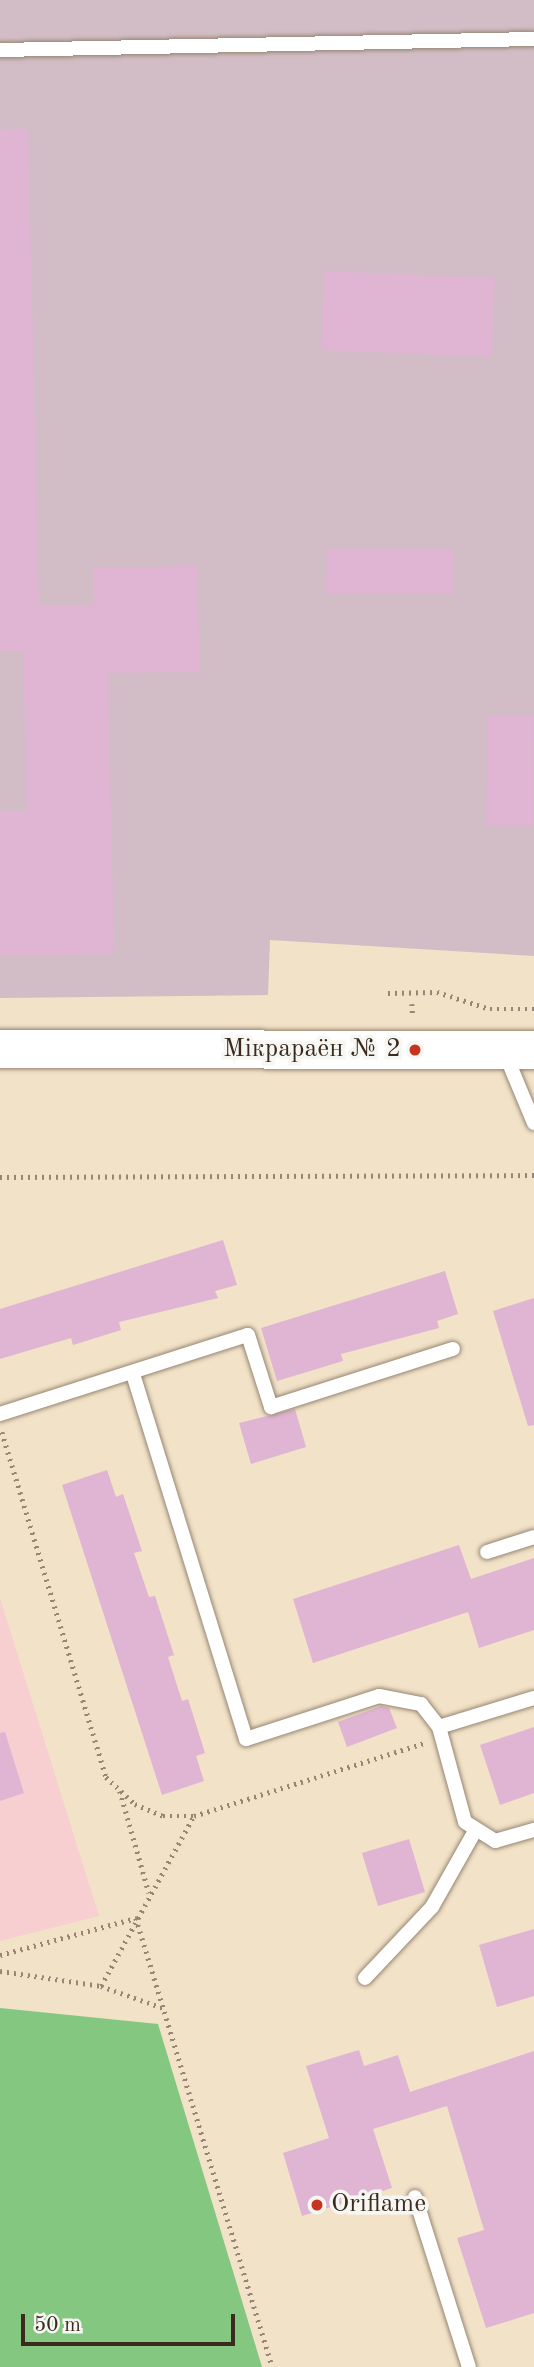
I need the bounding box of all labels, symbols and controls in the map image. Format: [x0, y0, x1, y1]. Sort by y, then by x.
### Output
place label: Мікрараён № 2 [223, 1034, 401, 1066]
marker: Мікрараён № 2 [407, 1042, 423, 1058]
place label: Oriflame [331, 2189, 426, 2221]
marker: Oriflame [309, 2197, 325, 2213]
scale bar [24, 2300, 238, 2344]
text: 50 m [34, 2315, 81, 2336]

